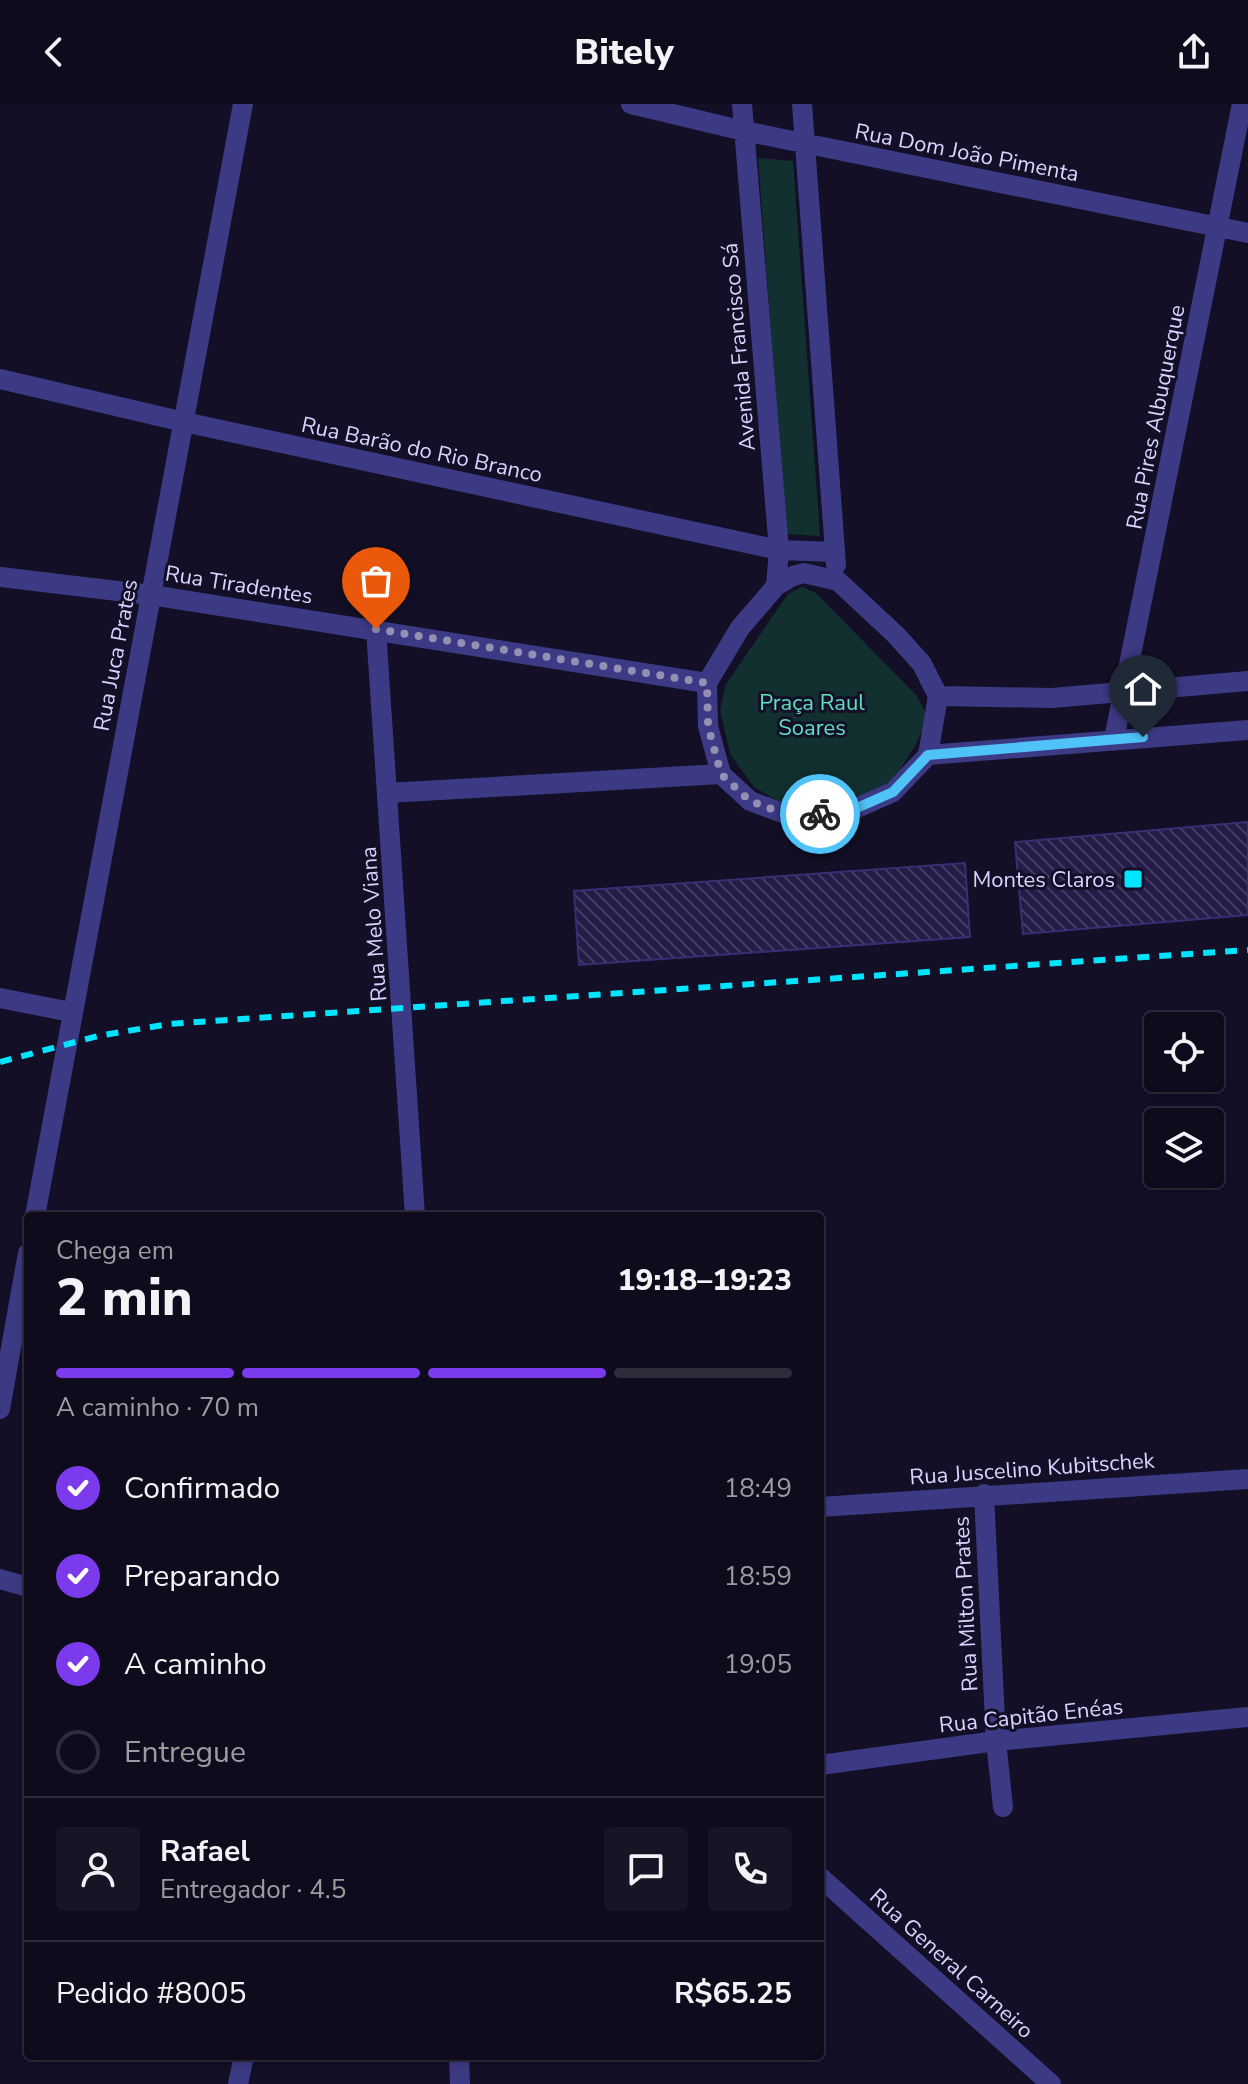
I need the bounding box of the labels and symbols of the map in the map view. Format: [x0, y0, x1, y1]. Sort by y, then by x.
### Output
street label: Rua Dom João Pimenta [852, 117, 1081, 189]
street label: Avenida Francisco Sá [715, 242, 763, 452]
street label: Rua Pires Albuquerque [1119, 302, 1192, 532]
street label: Rua Barão do Rio Branco [299, 410, 545, 490]
pin [342, 547, 410, 629]
street label: Rua Tiradentes [163, 559, 315, 611]
street label: Rua Juca Prates [87, 577, 145, 734]
pin [1109, 655, 1177, 737]
park label: Praça Raul Soares [759, 688, 865, 743]
courier [780, 774, 860, 854]
street label: Rua Melo Viana [354, 845, 394, 1002]
place label: Montes Claros [972, 865, 1115, 895]
marker: Montes Claros [1122, 868, 1144, 890]
street label: Rua Juscelino Kubitschek [909, 1445, 1157, 1493]
street label: Rua Milton Prates [946, 1515, 986, 1692]
street label: Rua Capitão Enéas [938, 1691, 1125, 1741]
street label: Rua General Carneiro [863, 1882, 1040, 2046]

